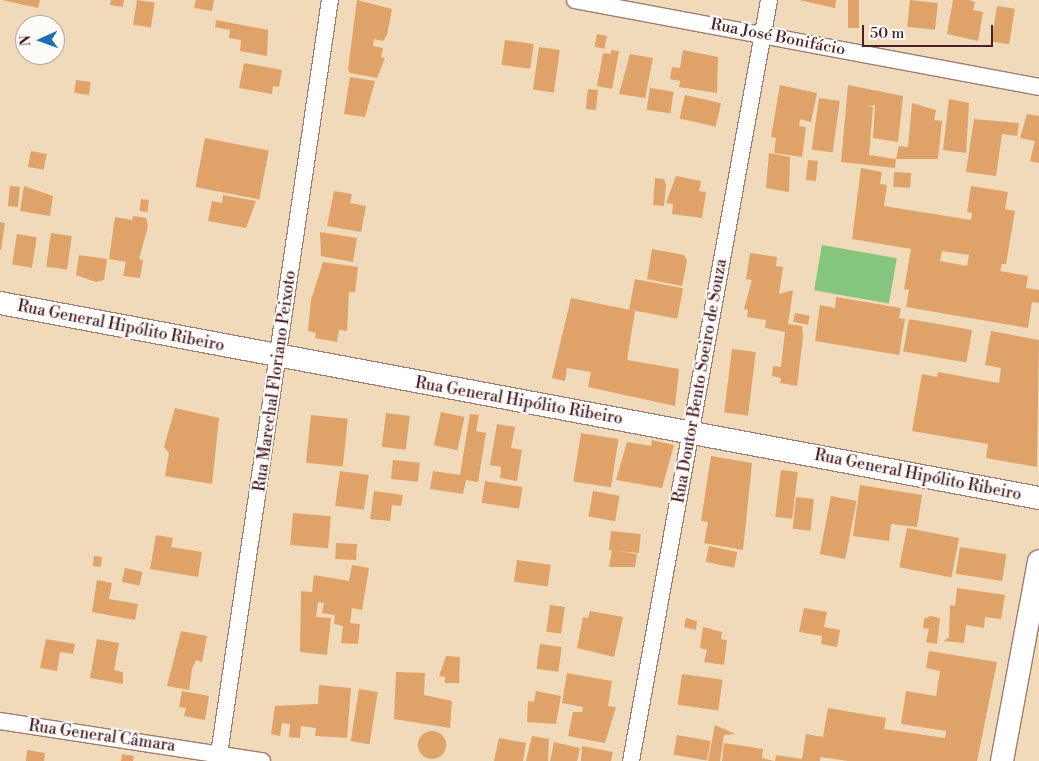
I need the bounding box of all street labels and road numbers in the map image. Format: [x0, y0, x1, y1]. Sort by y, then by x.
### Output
street label: Rua José Bonifácio [709, 14, 847, 60]
street label: Rua Doutor Bento Soeiro de Souza [669, 257, 731, 505]
street label: Rua Marechal Floriano Peixoto [250, 269, 300, 493]
street label: Rua General Hipólito Ribeiro [16, 296, 226, 356]
street label: Rua General Hipólito Ribeiro [414, 373, 624, 429]
street label: Rua General Hipólito Ribeiro [813, 445, 1023, 505]
street label: Rua General Câmara [27, 716, 177, 756]

